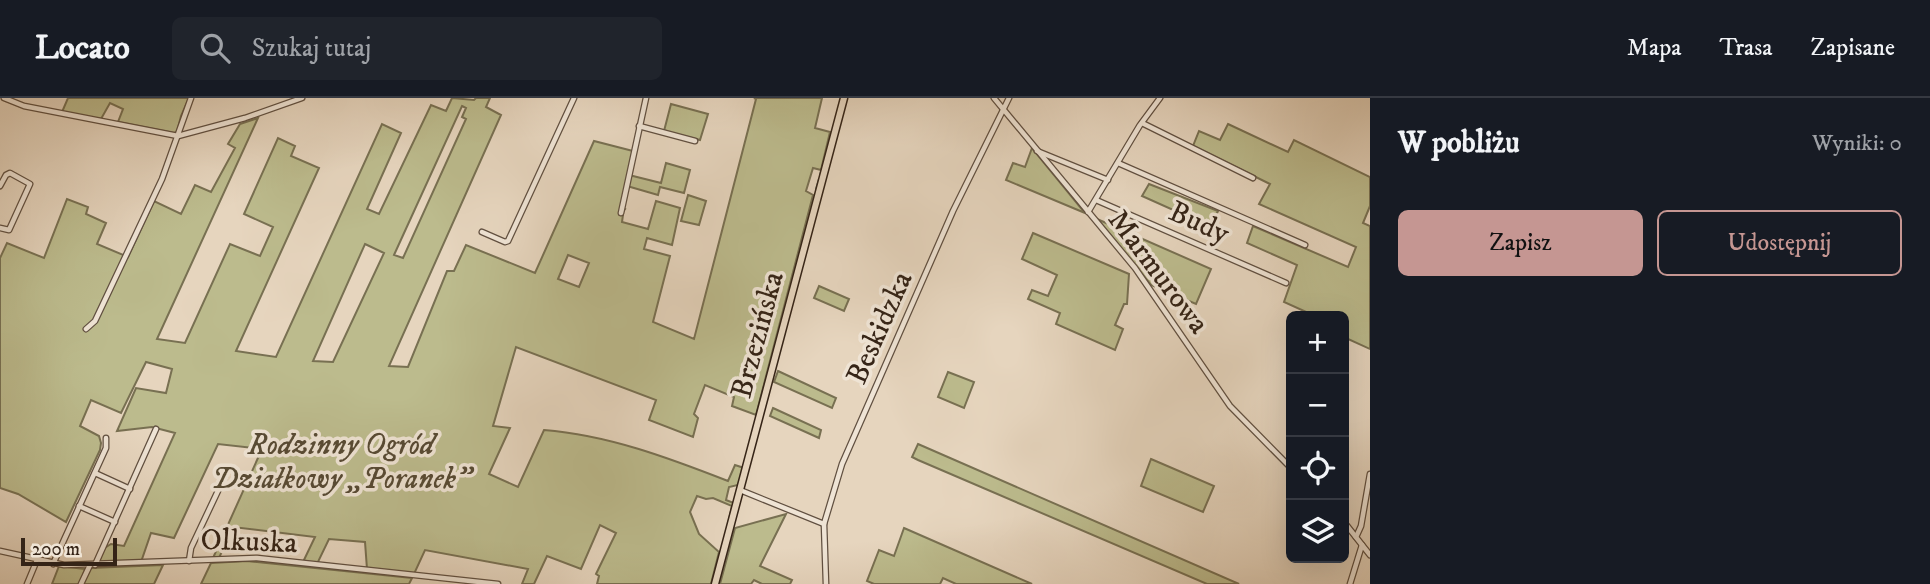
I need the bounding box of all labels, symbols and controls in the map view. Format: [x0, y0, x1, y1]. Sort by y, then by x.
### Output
search box [172, 17, 662, 80]
text: Locato [35, 28, 130, 69]
icon: search [196, 29, 234, 67]
text: Szukaj tutaj [252, 32, 371, 65]
text: Mapa [1627, 33, 1681, 63]
text: Trasa [1719, 33, 1773, 63]
text: Zapisane [1811, 33, 1895, 63]
text: W pobliżu [1398, 125, 1520, 162]
text: Wyniki: 0 [1812, 129, 1902, 158]
street label: Budy [1163, 193, 1236, 253]
street label: Marmurowa [1099, 203, 1217, 342]
button: Zapisz [1398, 210, 1643, 276]
button: Udostępnij [1657, 210, 1902, 276]
street label: Beskidzka [839, 266, 921, 390]
street label: Brzezińska [723, 267, 793, 402]
map controls [1286, 311, 1349, 563]
button: + [1286, 311, 1349, 374]
button: − [1286, 374, 1349, 437]
park label: Rodzinny Ogród Działkowy „Poranek” [211, 427, 474, 498]
button: locate [1286, 437, 1349, 500]
button: layers [1286, 500, 1349, 563]
street label: Olkuska [200, 522, 298, 562]
scale bar [21, 535, 117, 567]
text: 200 m [32, 538, 80, 561]

